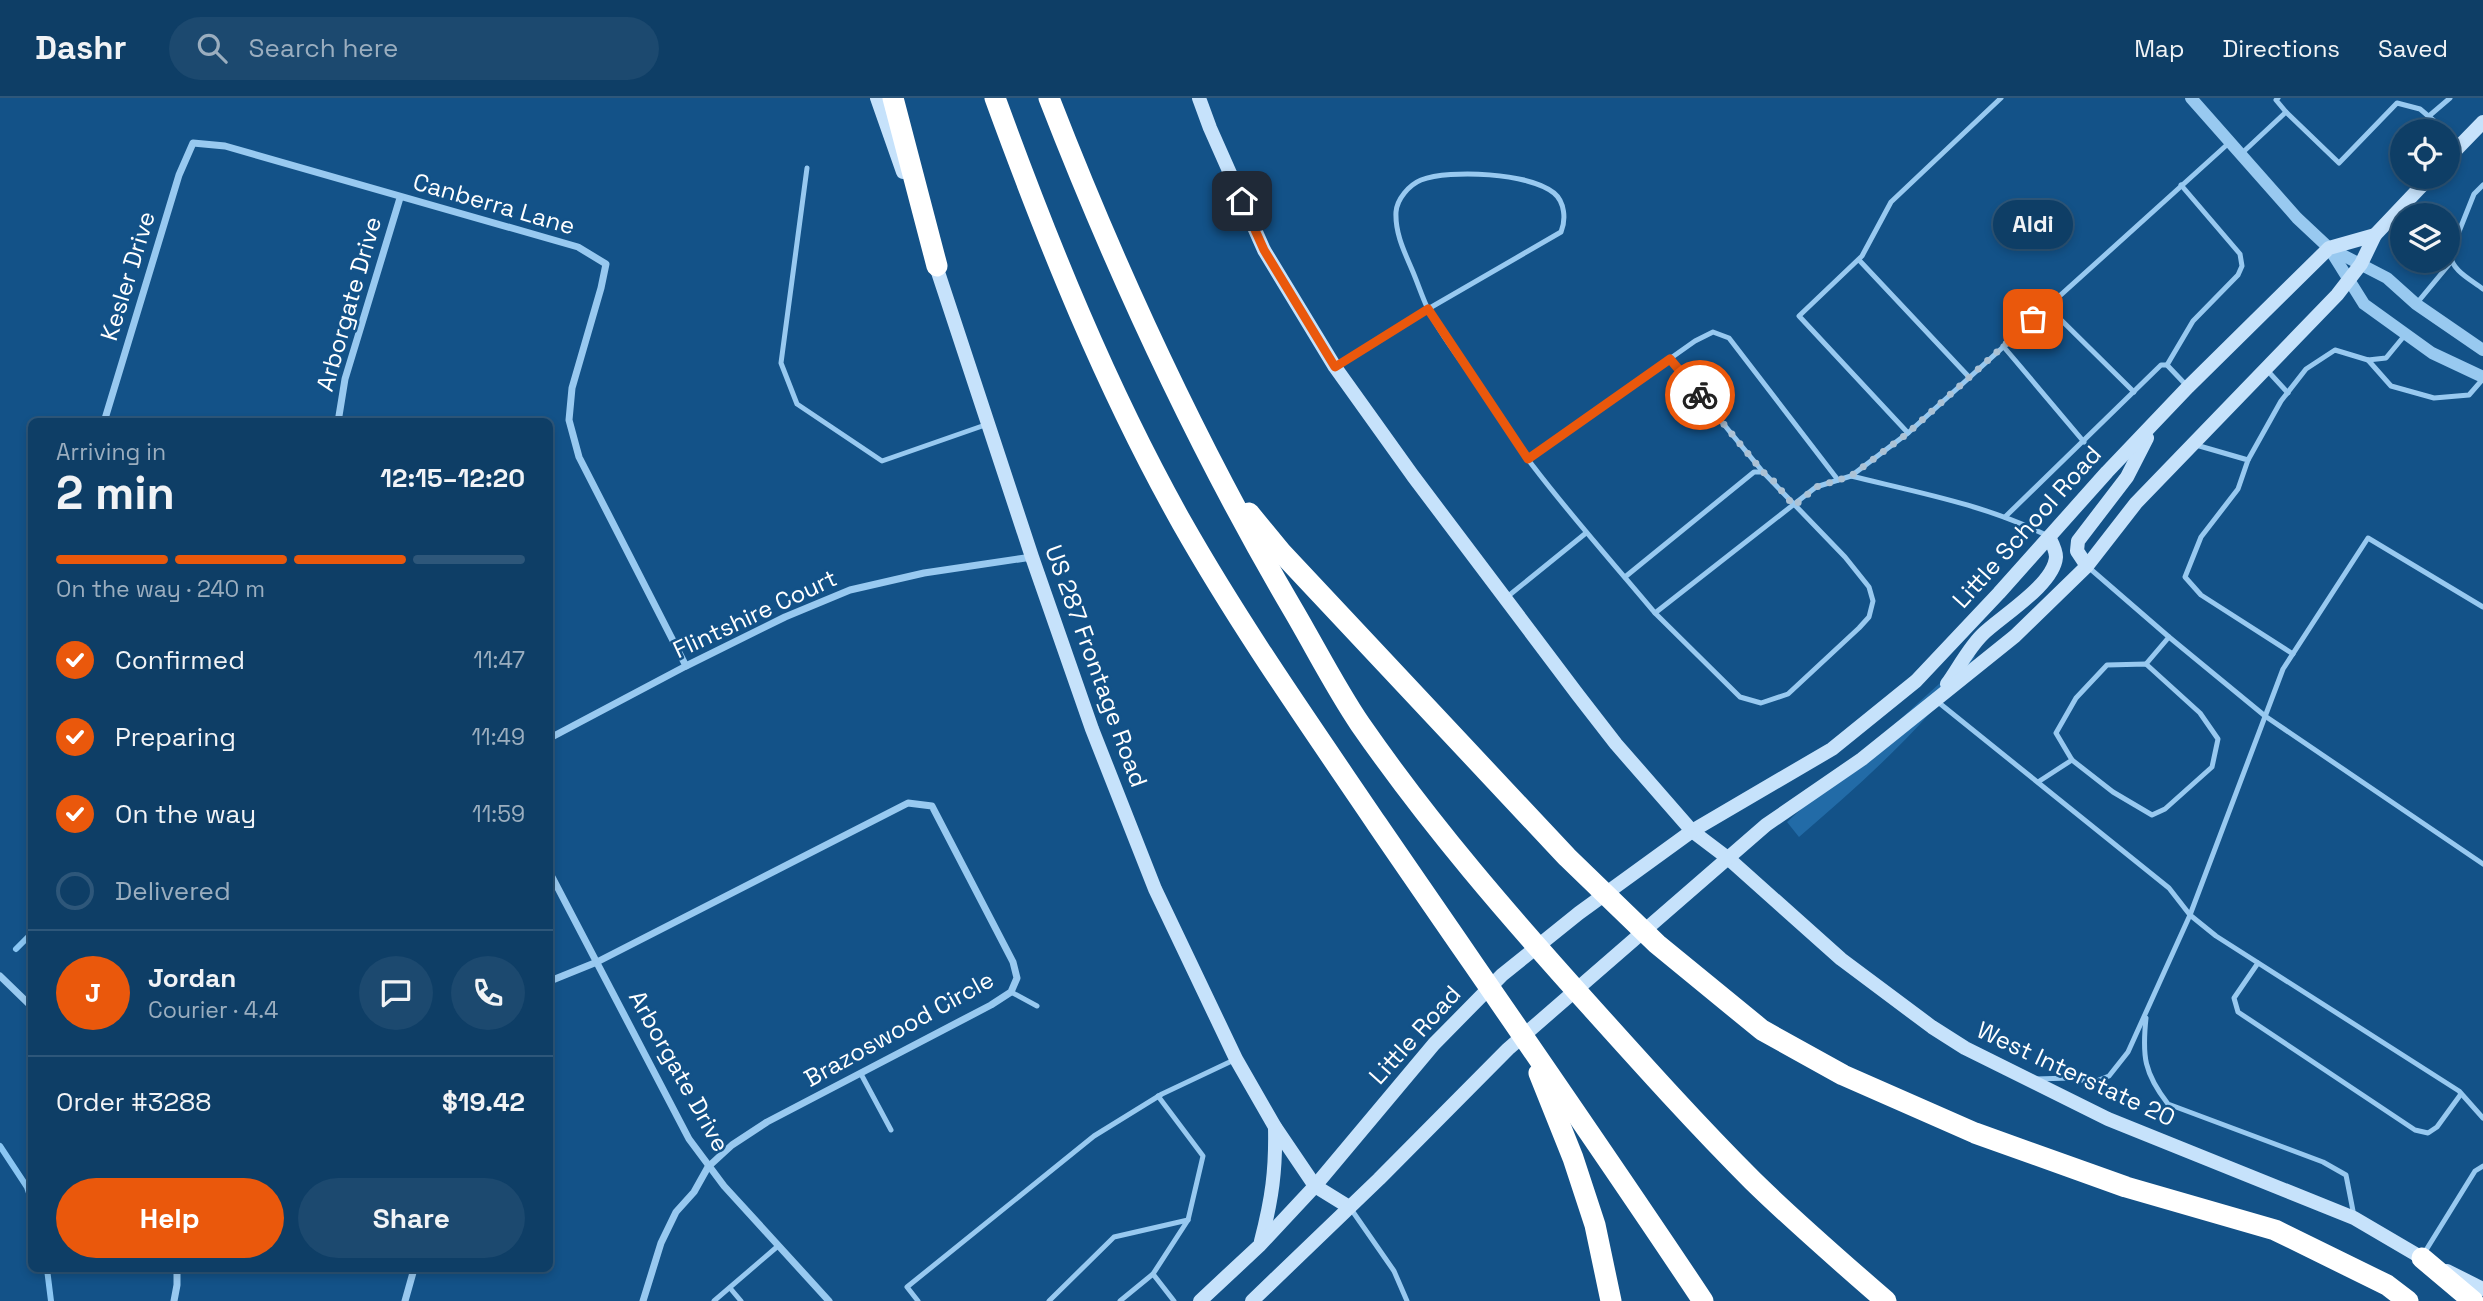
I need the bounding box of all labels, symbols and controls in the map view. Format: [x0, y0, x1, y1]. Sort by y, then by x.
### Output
search box [169, 17, 659, 80]
text: Dashr [35, 27, 127, 69]
icon: search [193, 29, 231, 67]
text: Search here [249, 31, 398, 65]
text: Map [2134, 33, 2184, 64]
text: Directions [2222, 33, 2340, 64]
text: Saved [2378, 33, 2448, 64]
map controls [2390, 119, 2460, 273]
button: locate [2390, 119, 2460, 189]
street label: Canberra Lane [410, 166, 579, 241]
pin [1212, 171, 1272, 231]
icon: home [1223, 182, 1261, 220]
callout: Aldi [1993, 200, 2073, 249]
button: layers [2390, 203, 2460, 273]
street label: Kesler Drive [93, 207, 162, 344]
text: Aldi [2012, 209, 2054, 239]
street label: Arborgate Drive [309, 213, 388, 395]
pin [2003, 289, 2063, 349]
icon: bag [2014, 300, 2052, 338]
courier [1665, 360, 1735, 430]
icon: bike [1681, 376, 1719, 414]
text: Arriving in [56, 437, 166, 467]
street label: Little School Road [1945, 439, 2108, 614]
text: 12:15–12:20 [380, 461, 525, 495]
text: 2 min [56, 464, 175, 522]
street label: US 287 Frontage Road [1038, 540, 1155, 791]
street label: Flintshire Court [668, 562, 842, 665]
text: On the way · 240 m [56, 574, 265, 604]
icon: check [56, 641, 94, 679]
text: Confirmed [115, 643, 245, 677]
text: 11:47 [473, 645, 525, 675]
icon: check [56, 718, 94, 756]
text: Preparing [115, 720, 236, 754]
text: 11:49 [472, 722, 525, 752]
icon: check [56, 795, 94, 833]
text: On the way [115, 797, 256, 831]
text: 11:59 [472, 799, 525, 829]
text: Delivered [115, 874, 231, 908]
button: chat [359, 956, 433, 1030]
button: phone [451, 956, 525, 1030]
text: Jordan [148, 961, 236, 995]
street label: Brazoswood Circle [798, 964, 999, 1094]
text: J [85, 976, 101, 1010]
street label: Little Road [1362, 979, 1467, 1091]
street label: Arborgate Drive [622, 985, 737, 1157]
text: Courier · 4.4 [148, 995, 278, 1025]
street label: West Interstate 20 [1972, 1014, 2180, 1133]
text: Order #3288 [56, 1085, 211, 1119]
text: $19.42 [442, 1085, 525, 1119]
button: Help [56, 1178, 284, 1258]
button: Share [298, 1178, 525, 1258]

